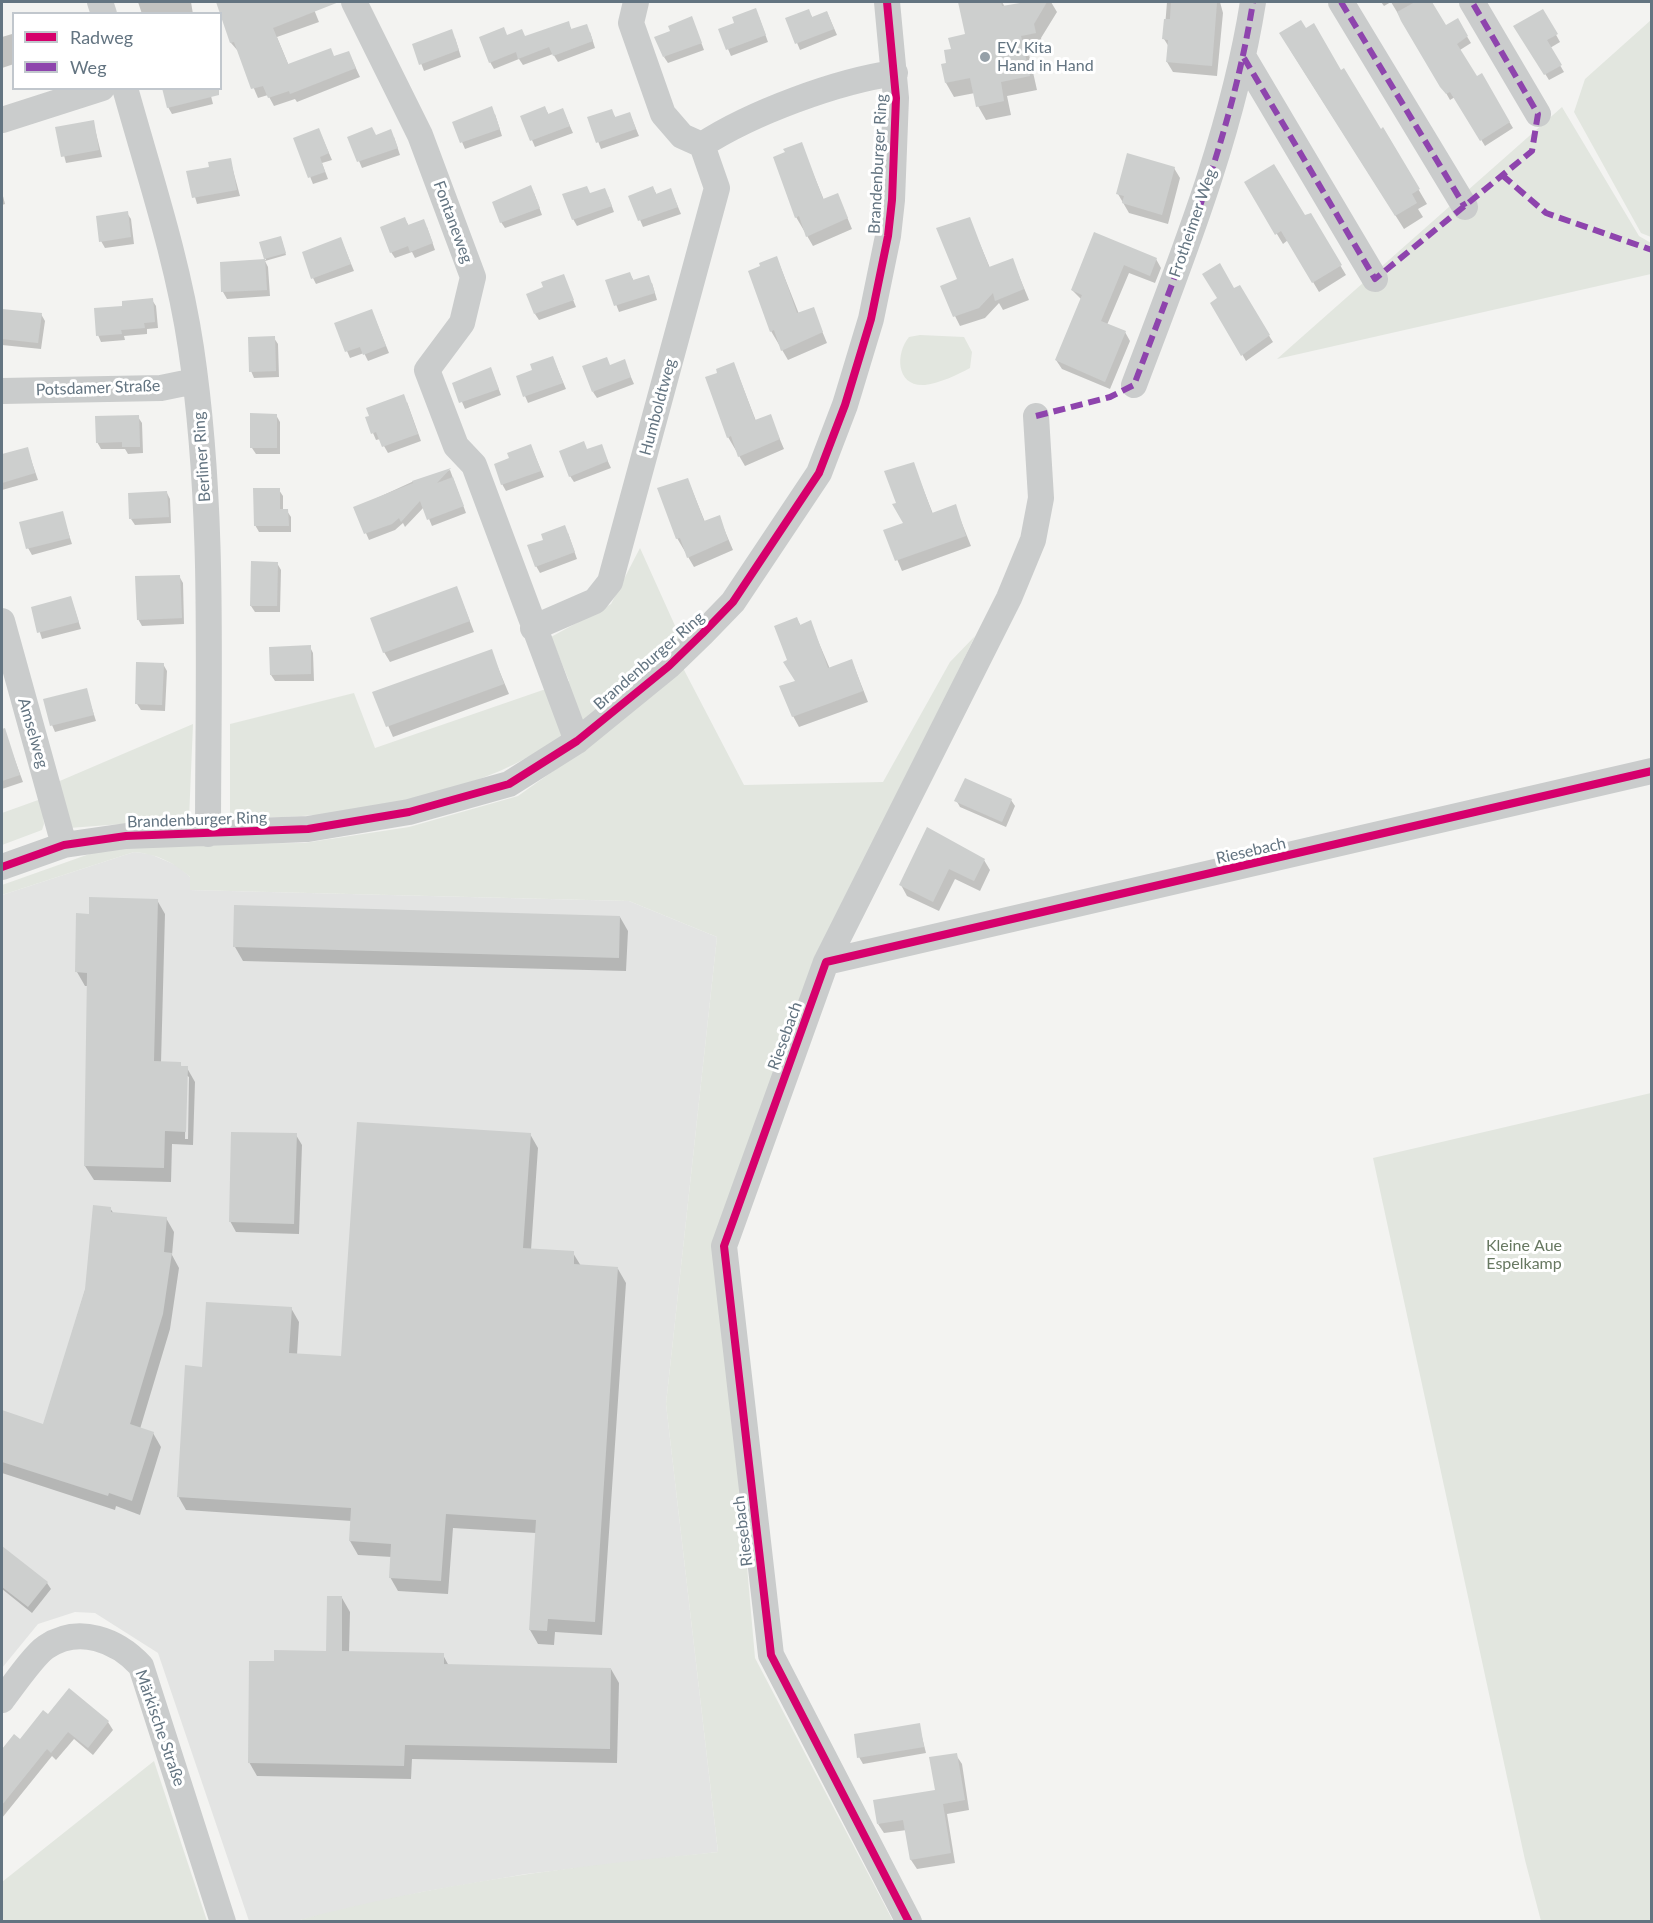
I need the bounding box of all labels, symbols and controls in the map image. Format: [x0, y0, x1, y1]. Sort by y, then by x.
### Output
legend [12, 12, 222, 90]
text: Radweg [70, 26, 133, 48]
place label: EV. Kita Hand in Hand [997, 38, 1094, 76]
marker: EV. Kita Hand in Hand [978, 50, 992, 64]
text: Weg [70, 56, 107, 78]
street label: Brandenburger Ring [865, 94, 891, 234]
street label: Frotheimer Weg [1165, 166, 1221, 280]
street label: Fontaneweg [429, 178, 477, 266]
street label: Humboldtweg [636, 356, 680, 458]
street label: Potsdamer Straße [35, 376, 161, 400]
street label: Berliner Ring [189, 411, 215, 503]
street label: Brandenburger Ring [590, 608, 708, 714]
street label: Amselweg [14, 696, 52, 770]
street label: Brandenburger Ring [127, 808, 267, 832]
street label: Riesebach [1214, 834, 1288, 868]
street label: Riesebach [764, 999, 806, 1073]
park label: Kleine Aue Espelkamp [1486, 1236, 1562, 1274]
street label: Riesebach [729, 1495, 757, 1567]
street label: Märkische Straße [131, 1667, 189, 1789]

